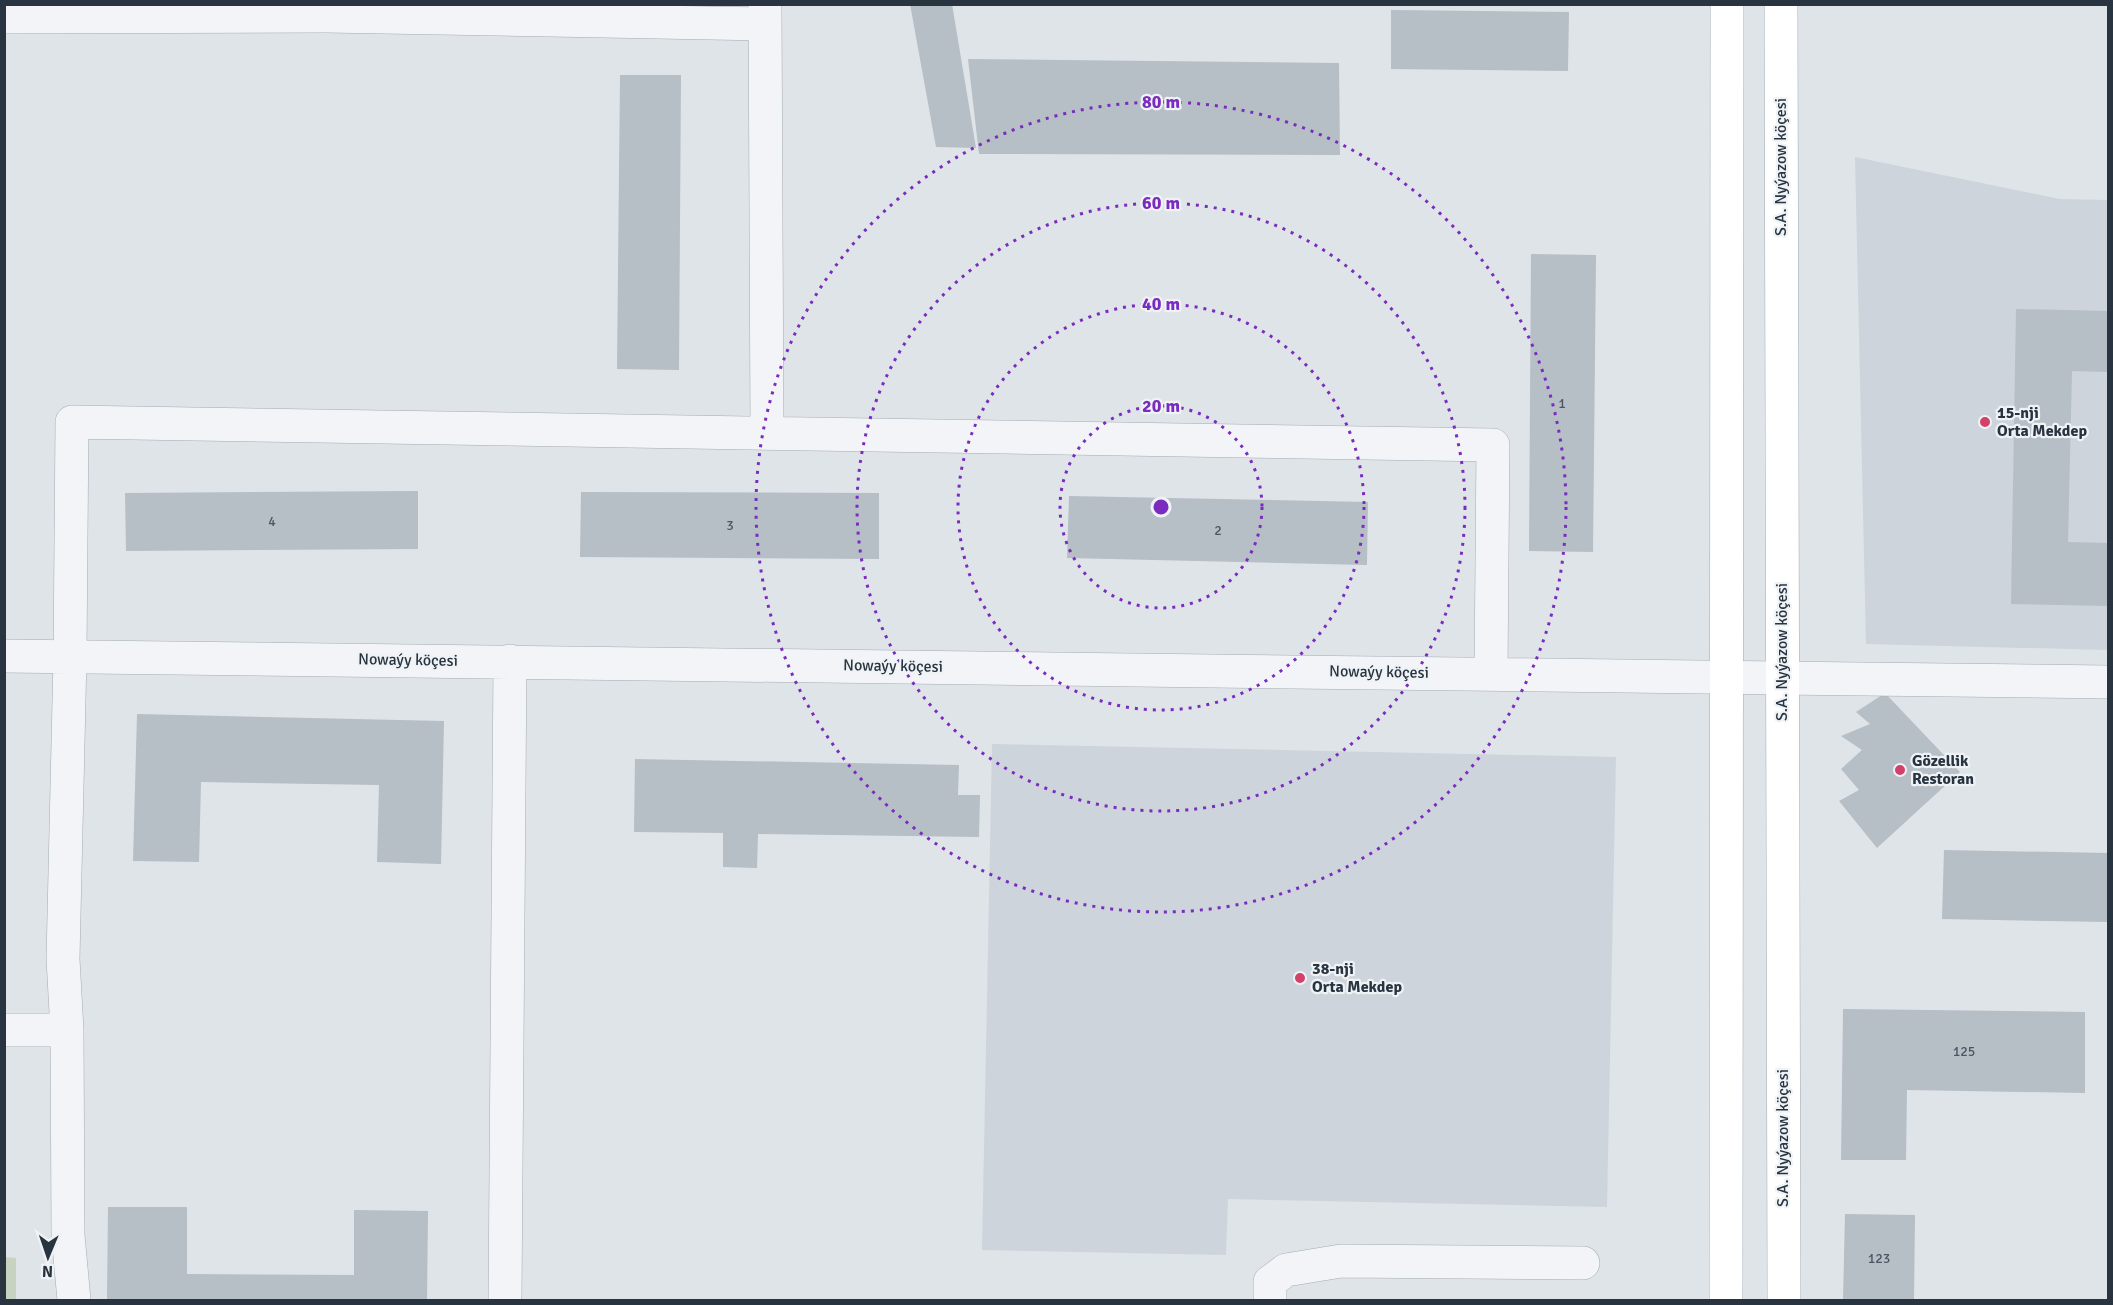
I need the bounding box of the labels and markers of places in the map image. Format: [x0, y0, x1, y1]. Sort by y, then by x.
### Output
place label: 15-nji Orta Mekdep [1997, 403, 2087, 441]
marker: 15-nji Orta Mekdep [1978, 415, 1992, 429]
centre of rings [1151, 497, 1171, 517]
place label: Gözellik Restoran [1912, 751, 1974, 789]
marker: Gözellik Restoran [1893, 763, 1907, 777]
place label: 38-nji Orta Mekdep [1312, 959, 1402, 997]
marker: 38-nji Orta Mekdep [1293, 971, 1307, 985]

